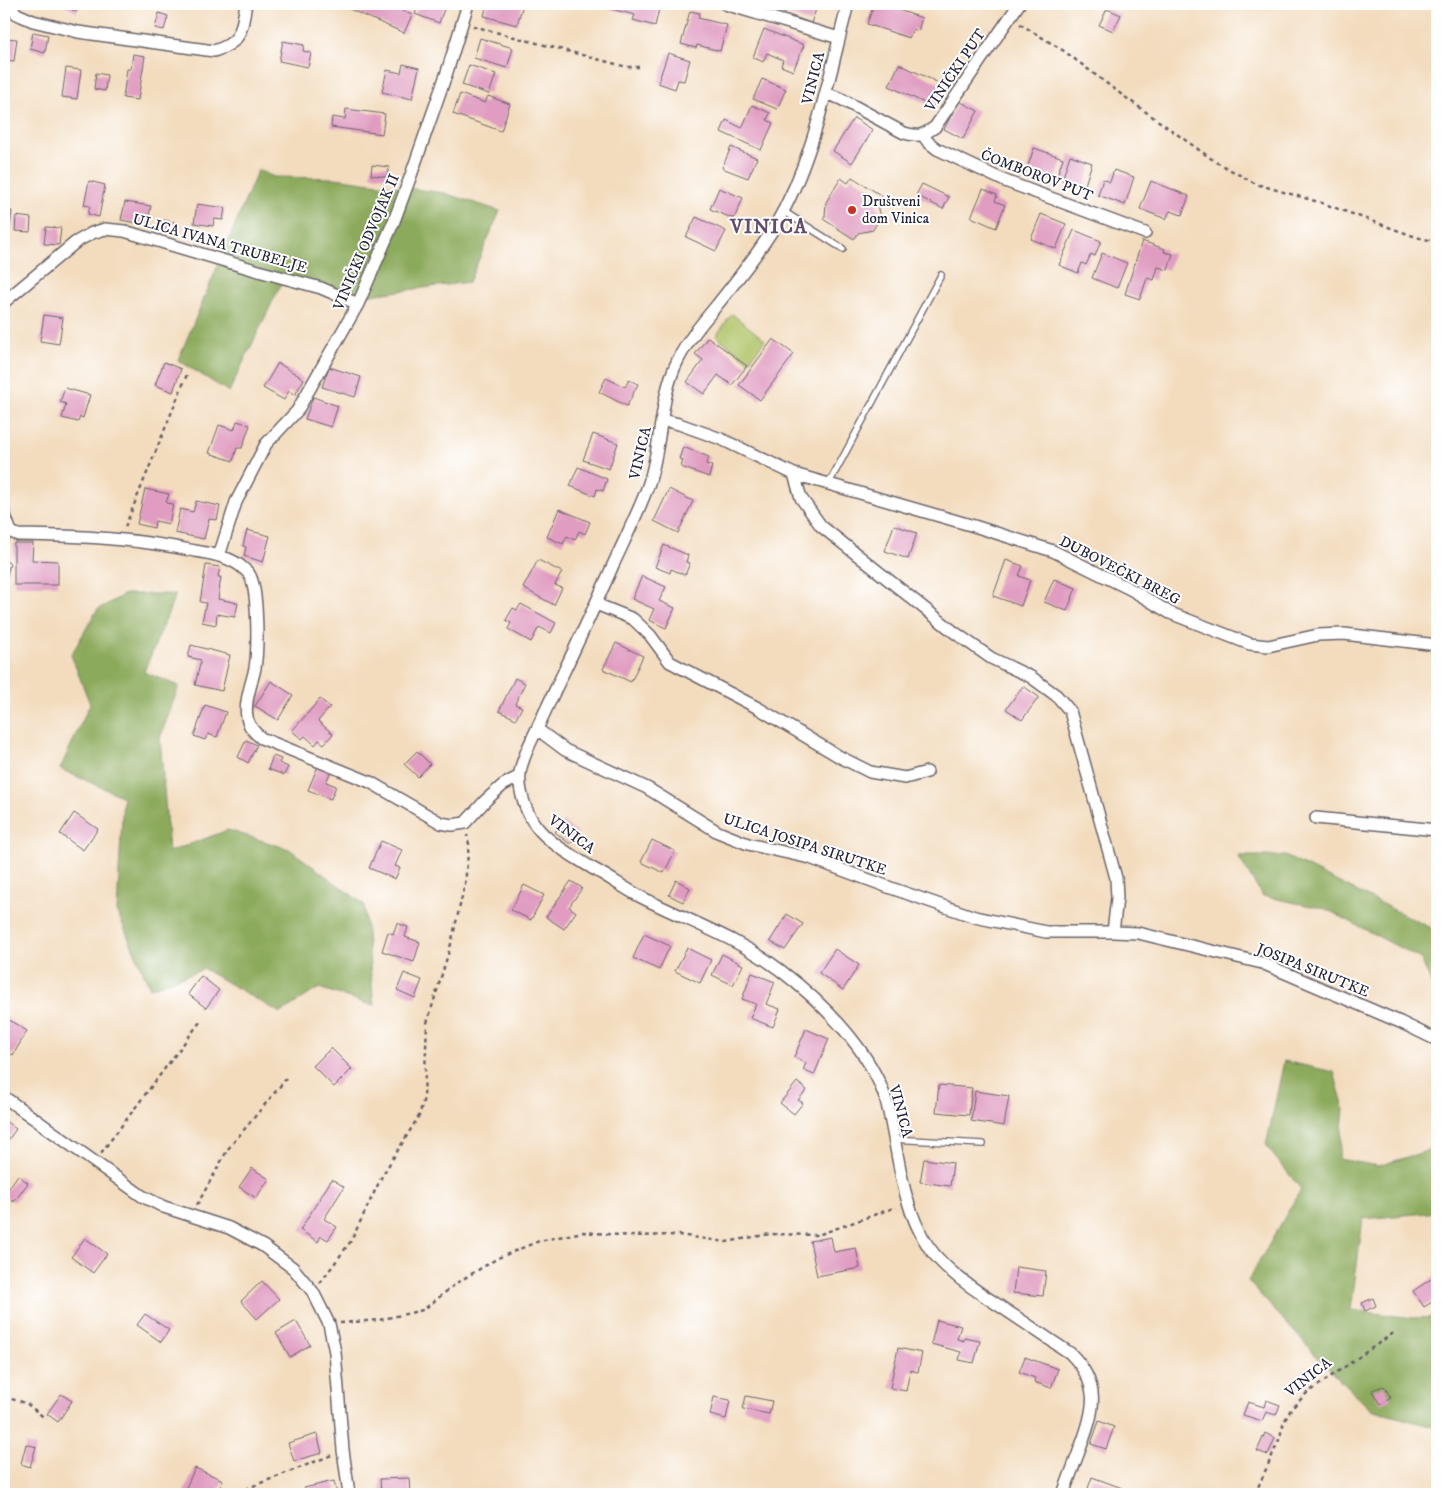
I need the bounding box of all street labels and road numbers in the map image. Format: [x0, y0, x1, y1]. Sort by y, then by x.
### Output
street label: VINIČKI PUT [919, 24, 990, 116]
street label: VINICA [798, 49, 829, 107]
street label: ČOMBOROV PUT [978, 144, 1097, 206]
street label: VINIČKI ODVOJAK II [328, 171, 404, 314]
street label: ULICA IVANA TRUBELJE [130, 209, 310, 278]
street label: VINICA [625, 424, 656, 482]
street label: DUBOVEČKI BREG [1056, 531, 1184, 609]
street label: ULICA JOSIPA SIRUTKE [721, 809, 889, 880]
street label: VINICA [544, 810, 599, 858]
street label: JOSIPA SIRUTKE [1252, 939, 1372, 1002]
street label: VINICA [884, 1082, 917, 1140]
street label: VINICA [1281, 1353, 1336, 1402]

